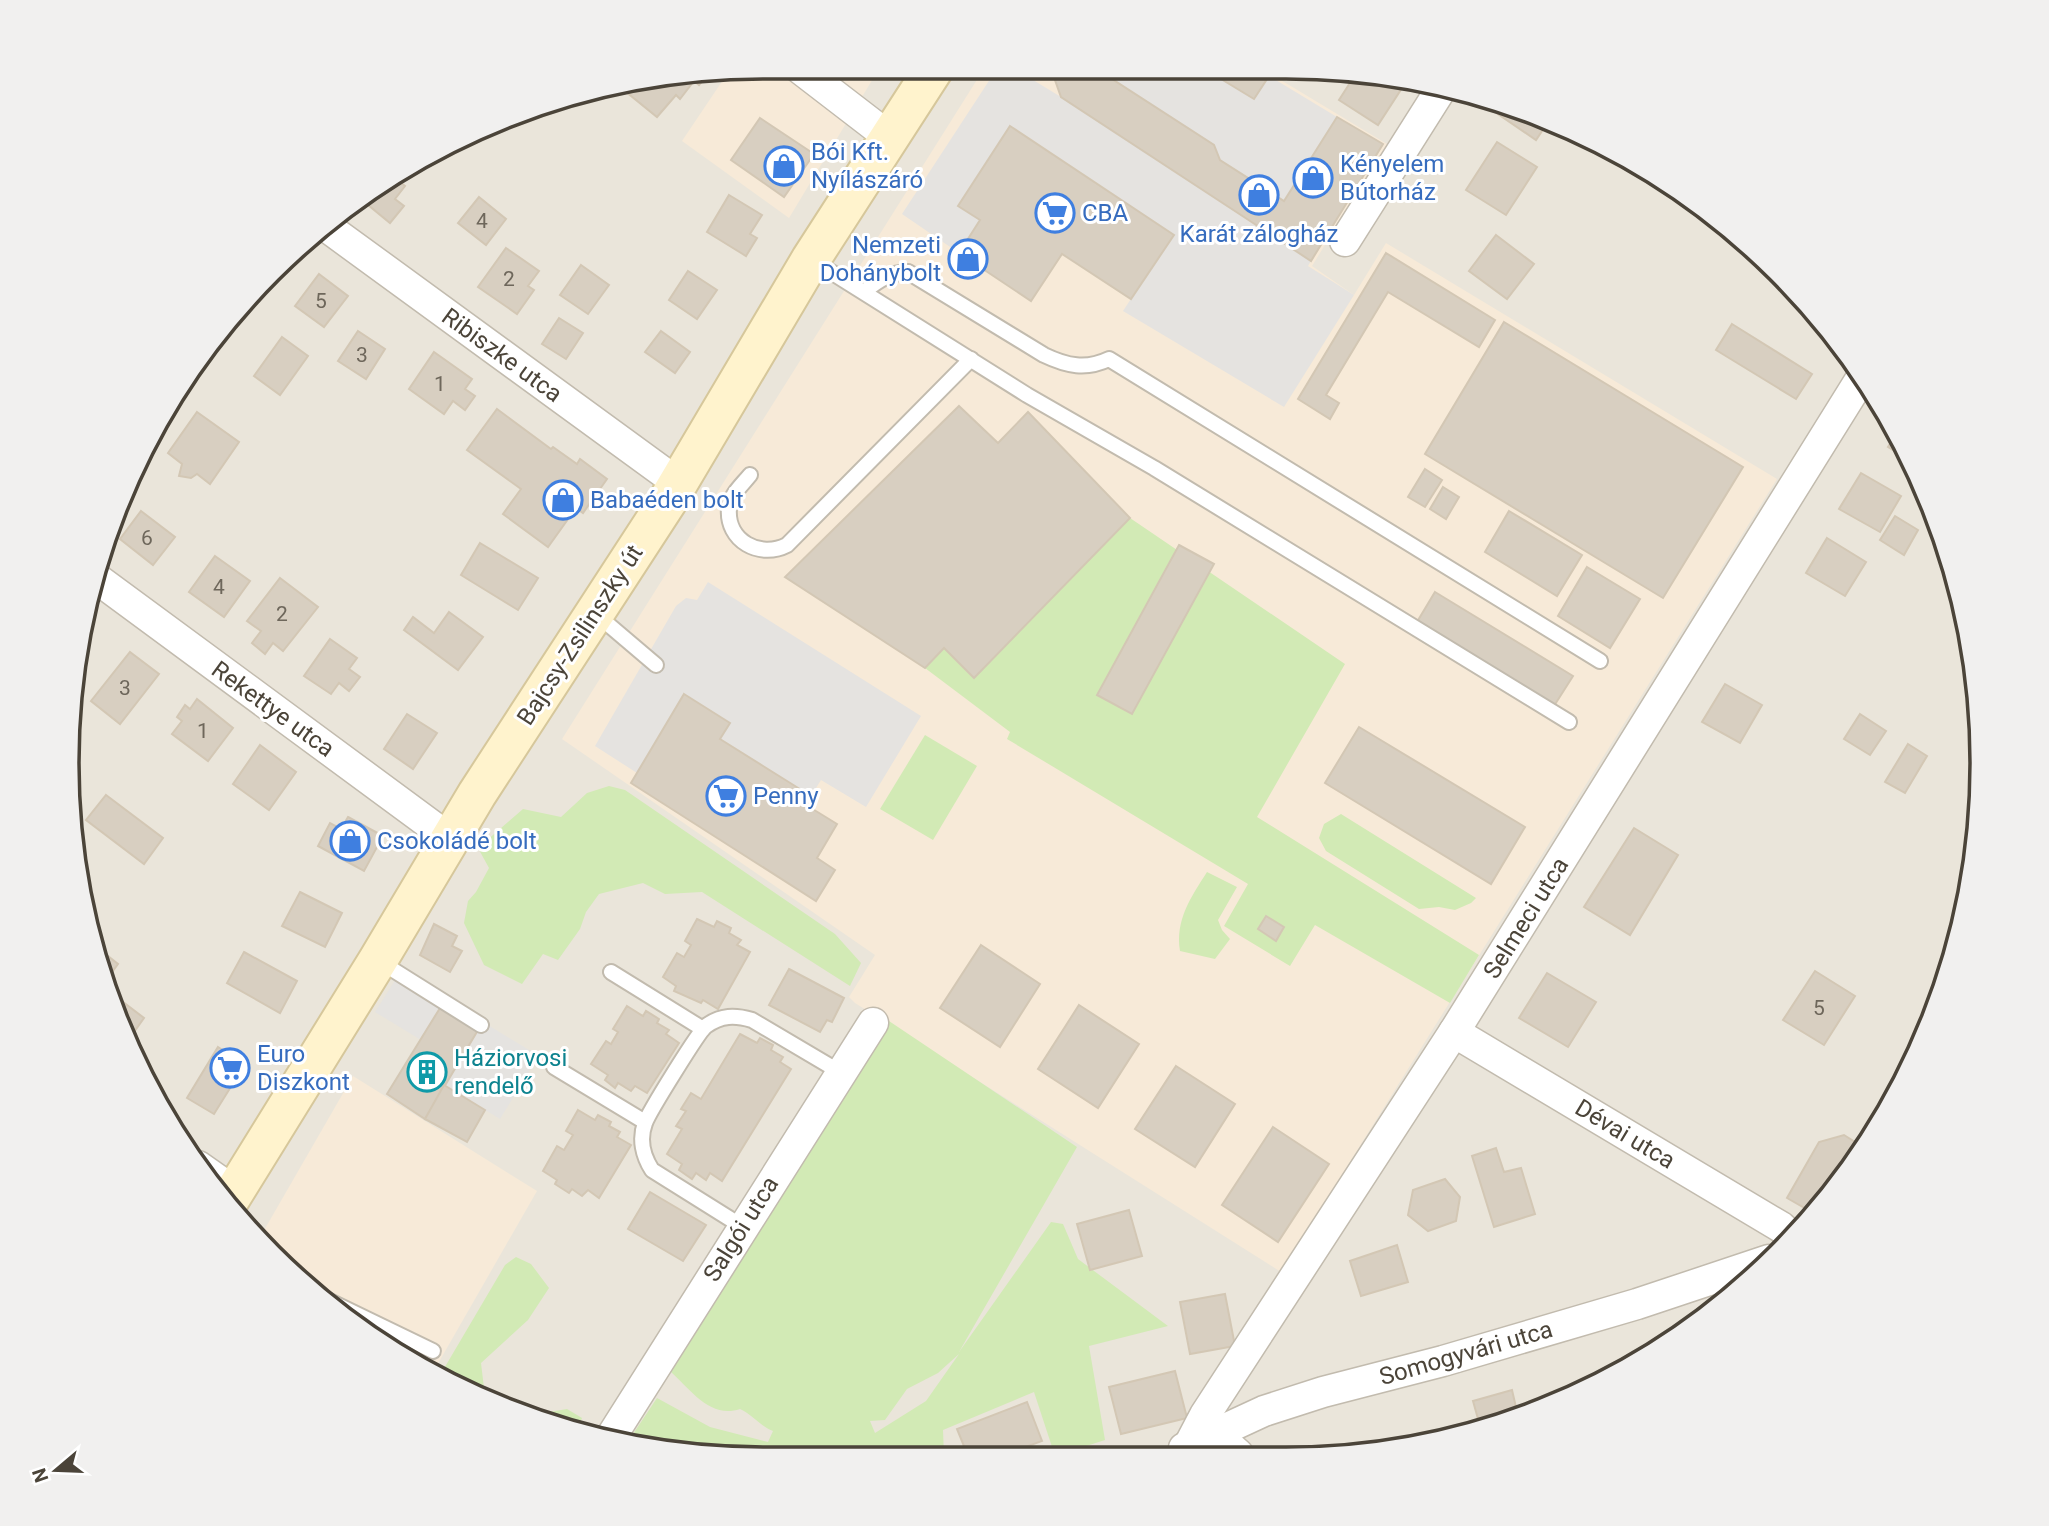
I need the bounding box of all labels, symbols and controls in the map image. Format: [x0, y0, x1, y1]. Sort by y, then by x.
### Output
place label: Bói Kft. Nyílászáró [811, 138, 923, 194]
shop icon: Bói Kft. Nyílászáró [763, 145, 805, 187]
place label: Kényelem Bútorház [1340, 150, 1444, 206]
shop icon: Kényelem Bútorház [1292, 157, 1334, 199]
shop icon: Karát zálogház [1238, 174, 1280, 216]
supermarket icon: CBA [1034, 192, 1076, 234]
place label: CBA [1082, 199, 1129, 227]
house number: 4 [476, 209, 488, 233]
place label: Karát zálogház [1180, 220, 1338, 248]
place label: Nemzeti Dohánybolt [820, 231, 941, 287]
shop icon: Nemzeti Dohánybolt [947, 238, 989, 280]
house number: 2 [503, 267, 515, 291]
house number: 5 [315, 289, 327, 313]
street label: Ribiszke utca [437, 302, 567, 408]
house number: 3 [356, 343, 368, 367]
house number: 1 [434, 372, 446, 396]
shop icon: Babaéden bolt [542, 479, 584, 521]
place label: Babaéden bolt [590, 486, 744, 514]
house number: 6 [141, 526, 153, 550]
street label: Bajcsy-Zsilinszky út [511, 540, 649, 730]
house number: 4 [213, 575, 225, 599]
house number: 2 [276, 602, 288, 626]
street label: Rekettye utca [206, 655, 340, 763]
house number: 3 [119, 676, 131, 700]
house number: 1 [197, 719, 209, 743]
supermarket icon: Penny [705, 775, 747, 817]
place label: Penny [753, 782, 819, 810]
shop icon: Csokoládé bolt [329, 820, 371, 862]
place label: Csokoládé bolt [377, 827, 537, 855]
street label: Selmeci utca [1478, 852, 1574, 984]
house number: 5 [1813, 996, 1825, 1020]
place label: Euro Diszkont [257, 1040, 350, 1096]
place label: Háziorvosi rendelő [454, 1044, 567, 1100]
supermarket icon: Euro Diszkont [209, 1047, 251, 1089]
building icon: Háziorvosi rendelő [406, 1051, 448, 1093]
street label: Dévai utca [1570, 1093, 1680, 1175]
street label: Salgói utca [698, 1171, 784, 1287]
street label: Somogyvári utca [1376, 1315, 1556, 1391]
north arrow [21, 1435, 91, 1505]
text: N [27, 1465, 53, 1485]

